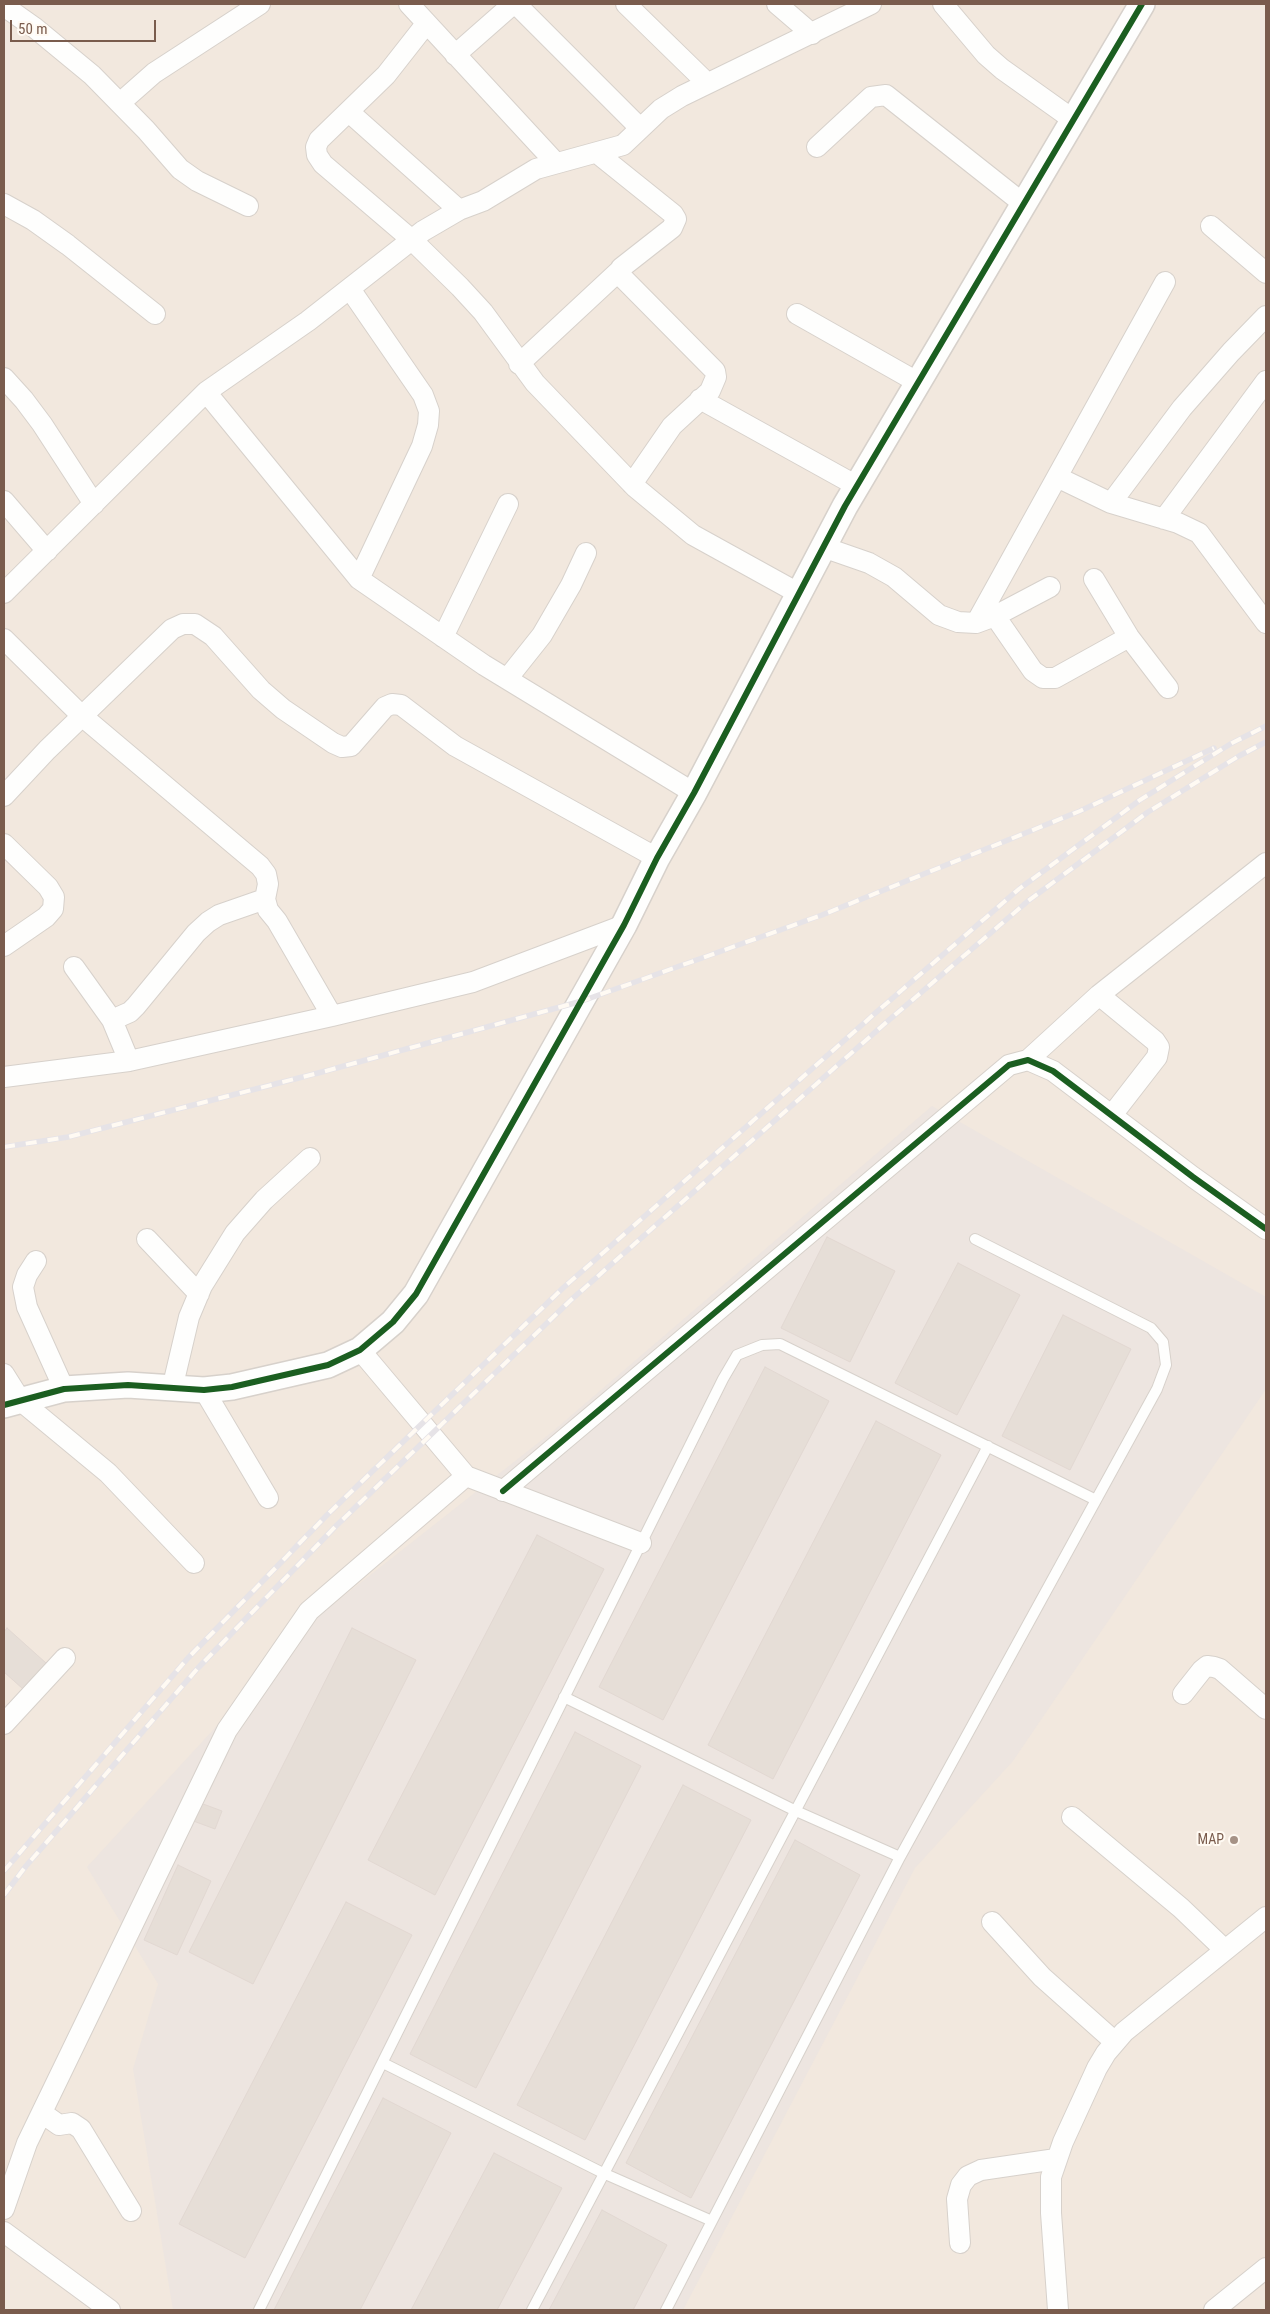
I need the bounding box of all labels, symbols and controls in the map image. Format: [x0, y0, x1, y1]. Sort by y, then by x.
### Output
scale bar [12, 10, 159, 42]
text: 50 m [18, 20, 48, 38]
place label: MAP [1197, 1832, 1224, 1848]
marker: MAP [1228, 1834, 1240, 1846]

